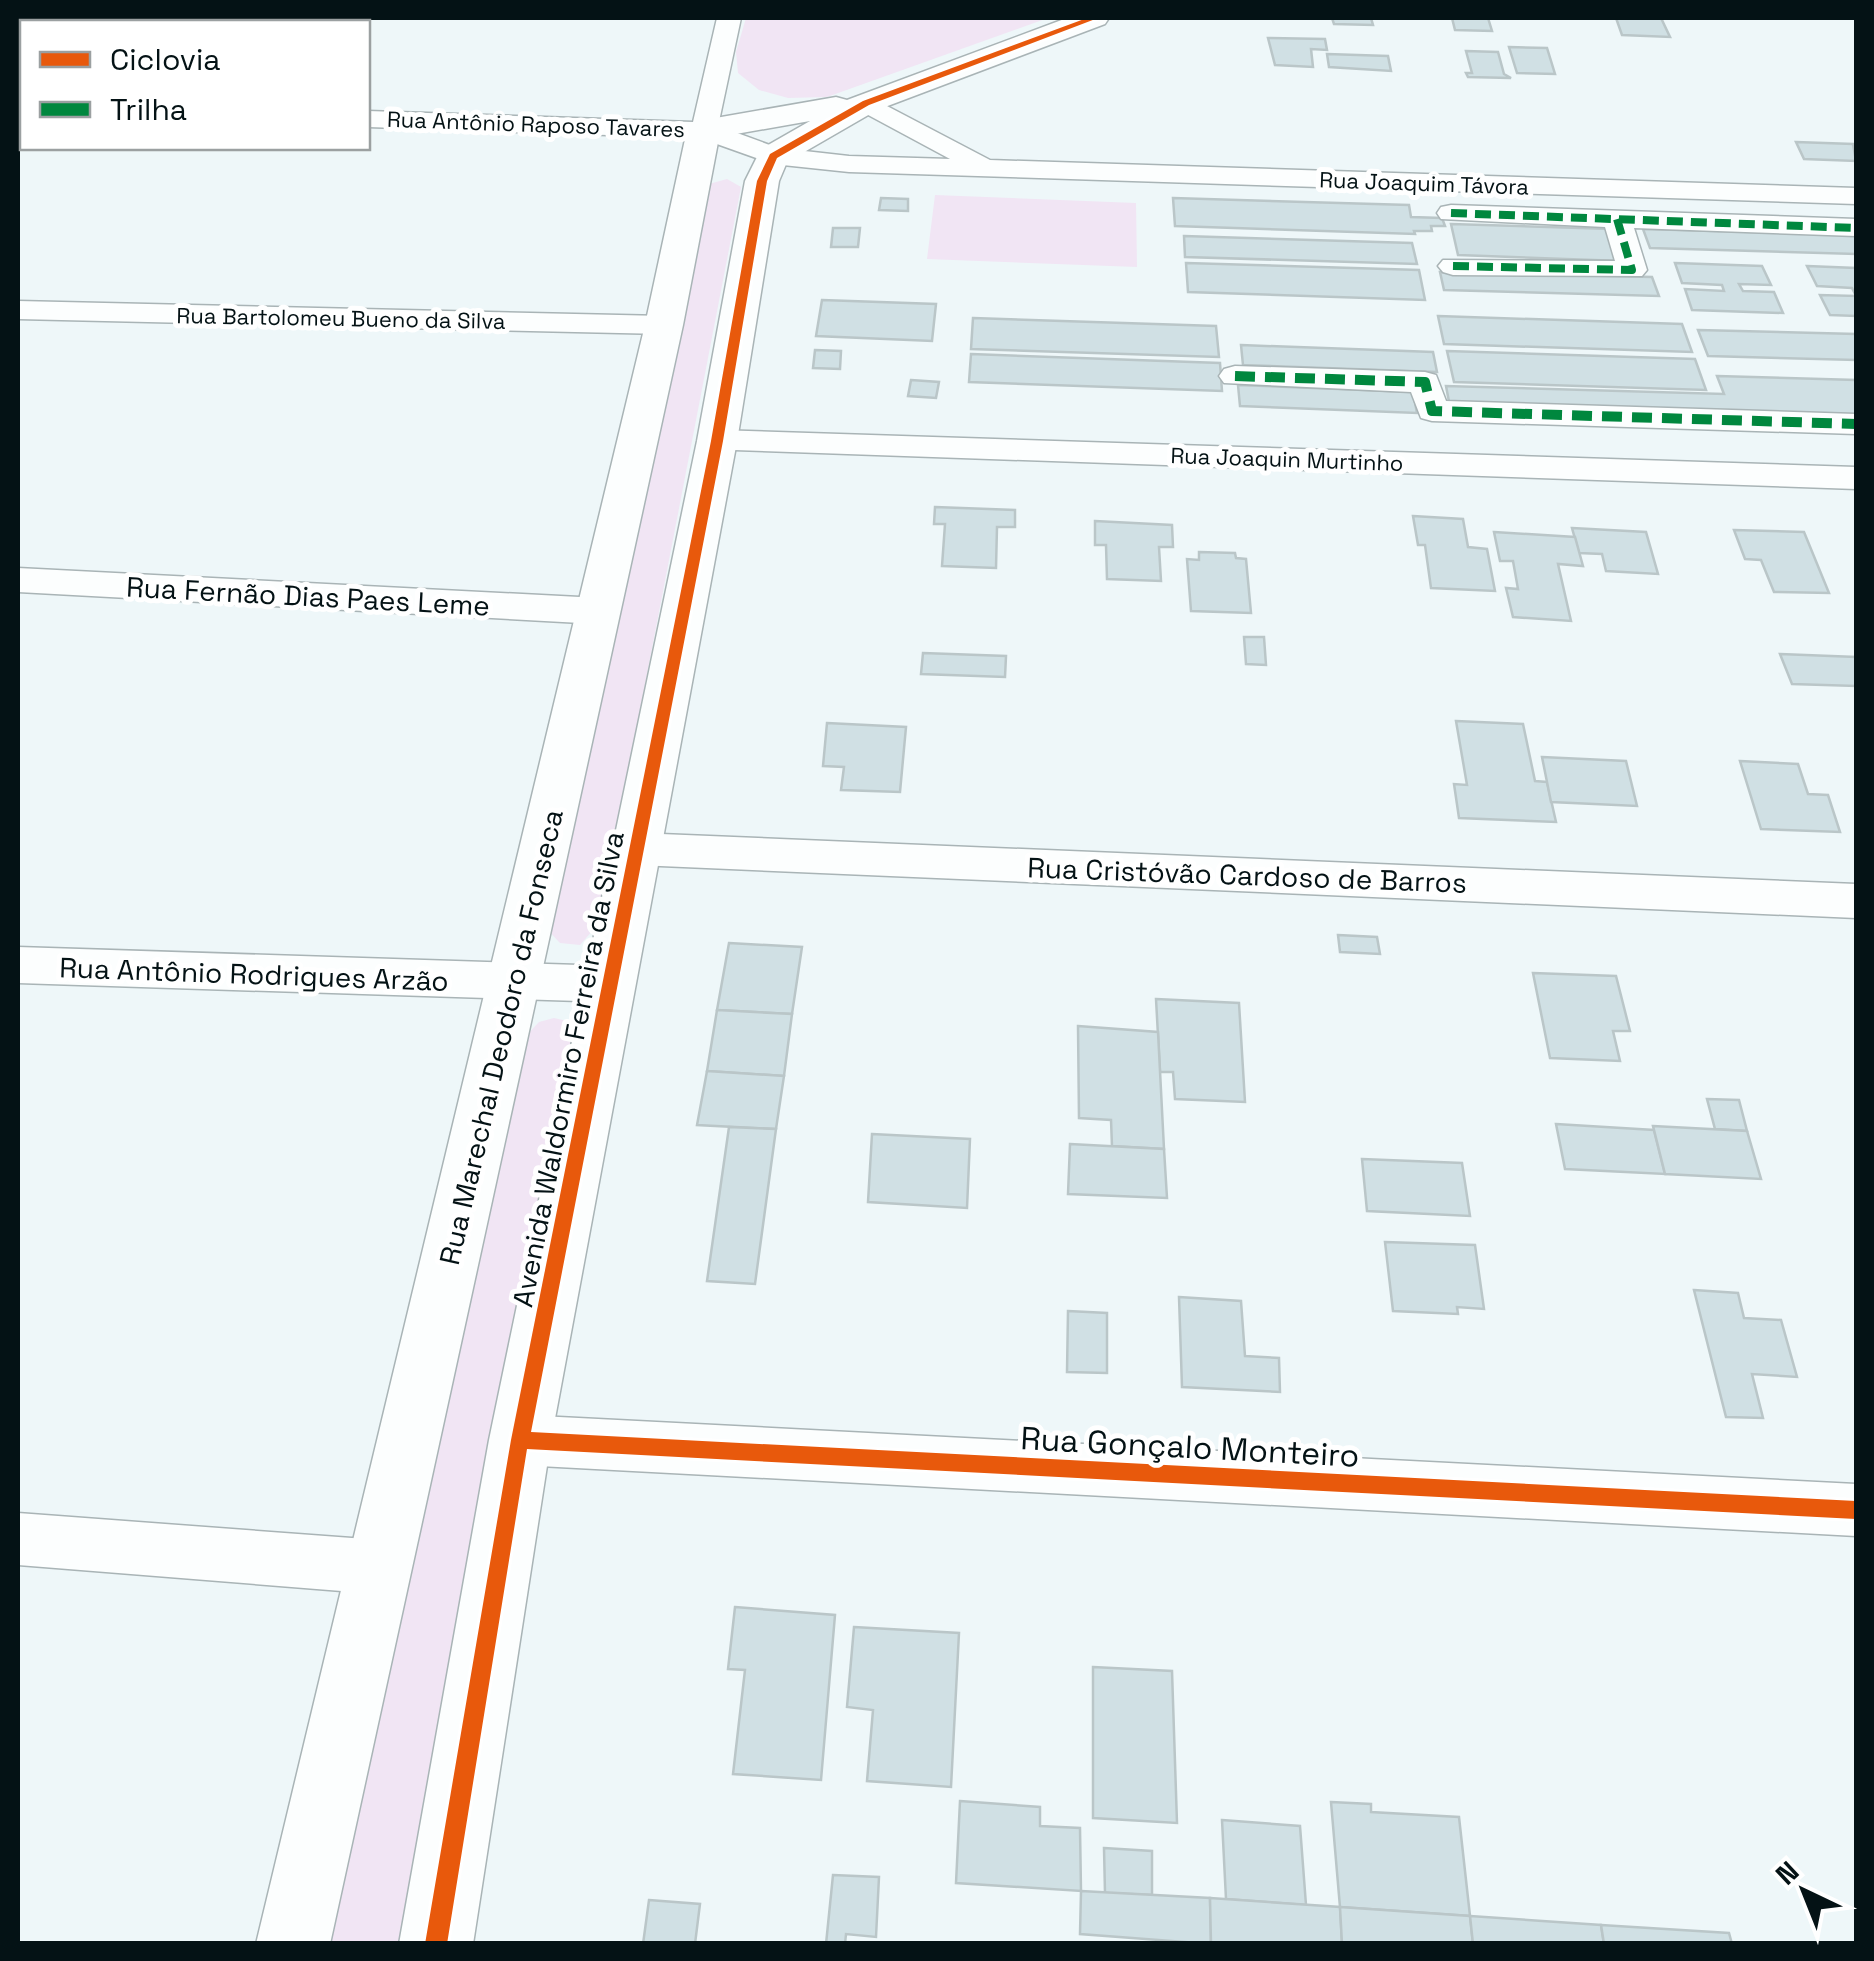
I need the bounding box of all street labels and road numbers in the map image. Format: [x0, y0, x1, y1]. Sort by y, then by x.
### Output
street label: Rua Antônio Raposo Tavares [387, 105, 685, 143]
street label: Rua Joaquim Távora [1319, 165, 1530, 201]
street label: Rua Bartolomeu Bueno da Silva [176, 301, 506, 335]
street label: Rua Joaquin Murtinho [1170, 441, 1404, 477]
street label: Rua Fernão Dias Paes Leme [125, 568, 491, 624]
street label: Rua Marechal Deodoro da Fonseca [431, 806, 571, 1268]
street label: Avenida Waldormiro Ferreira da Silva [504, 828, 632, 1310]
street label: Rua Cristóvão Cardoso de Barros [1027, 849, 1467, 901]
street label: Rua Antônio Rodrigues Arzão [59, 949, 449, 999]
street label: Rua Gonçalo Monteiro [1020, 1418, 1360, 1476]

